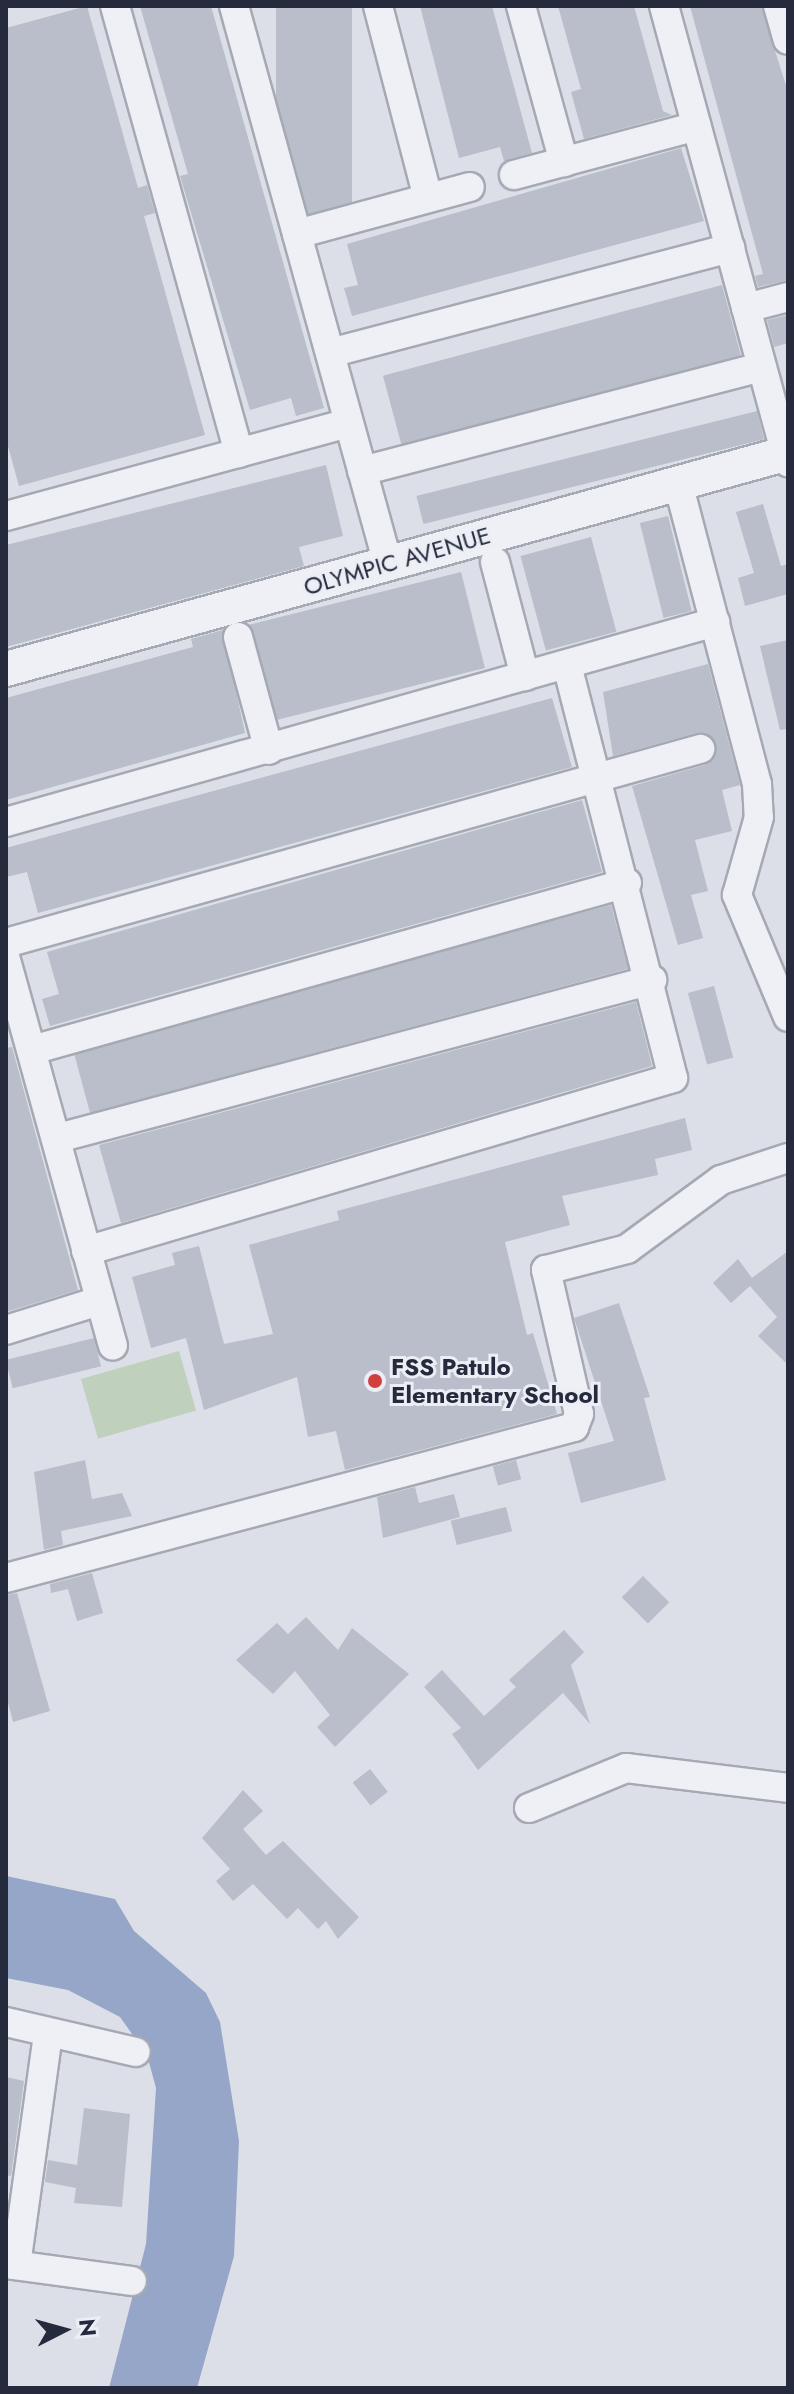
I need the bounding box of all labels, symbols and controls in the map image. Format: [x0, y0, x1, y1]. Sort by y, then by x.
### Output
street label: OLYMPIC AVENUE [300, 521, 494, 601]
place label: FSS Patulo Elementary School [391, 1353, 599, 1409]
marker: FSS Patulo Elementary School [366, 1372, 384, 1390]
north arrow [24, 2290, 104, 2370]
text: N [71, 2317, 105, 2338]

